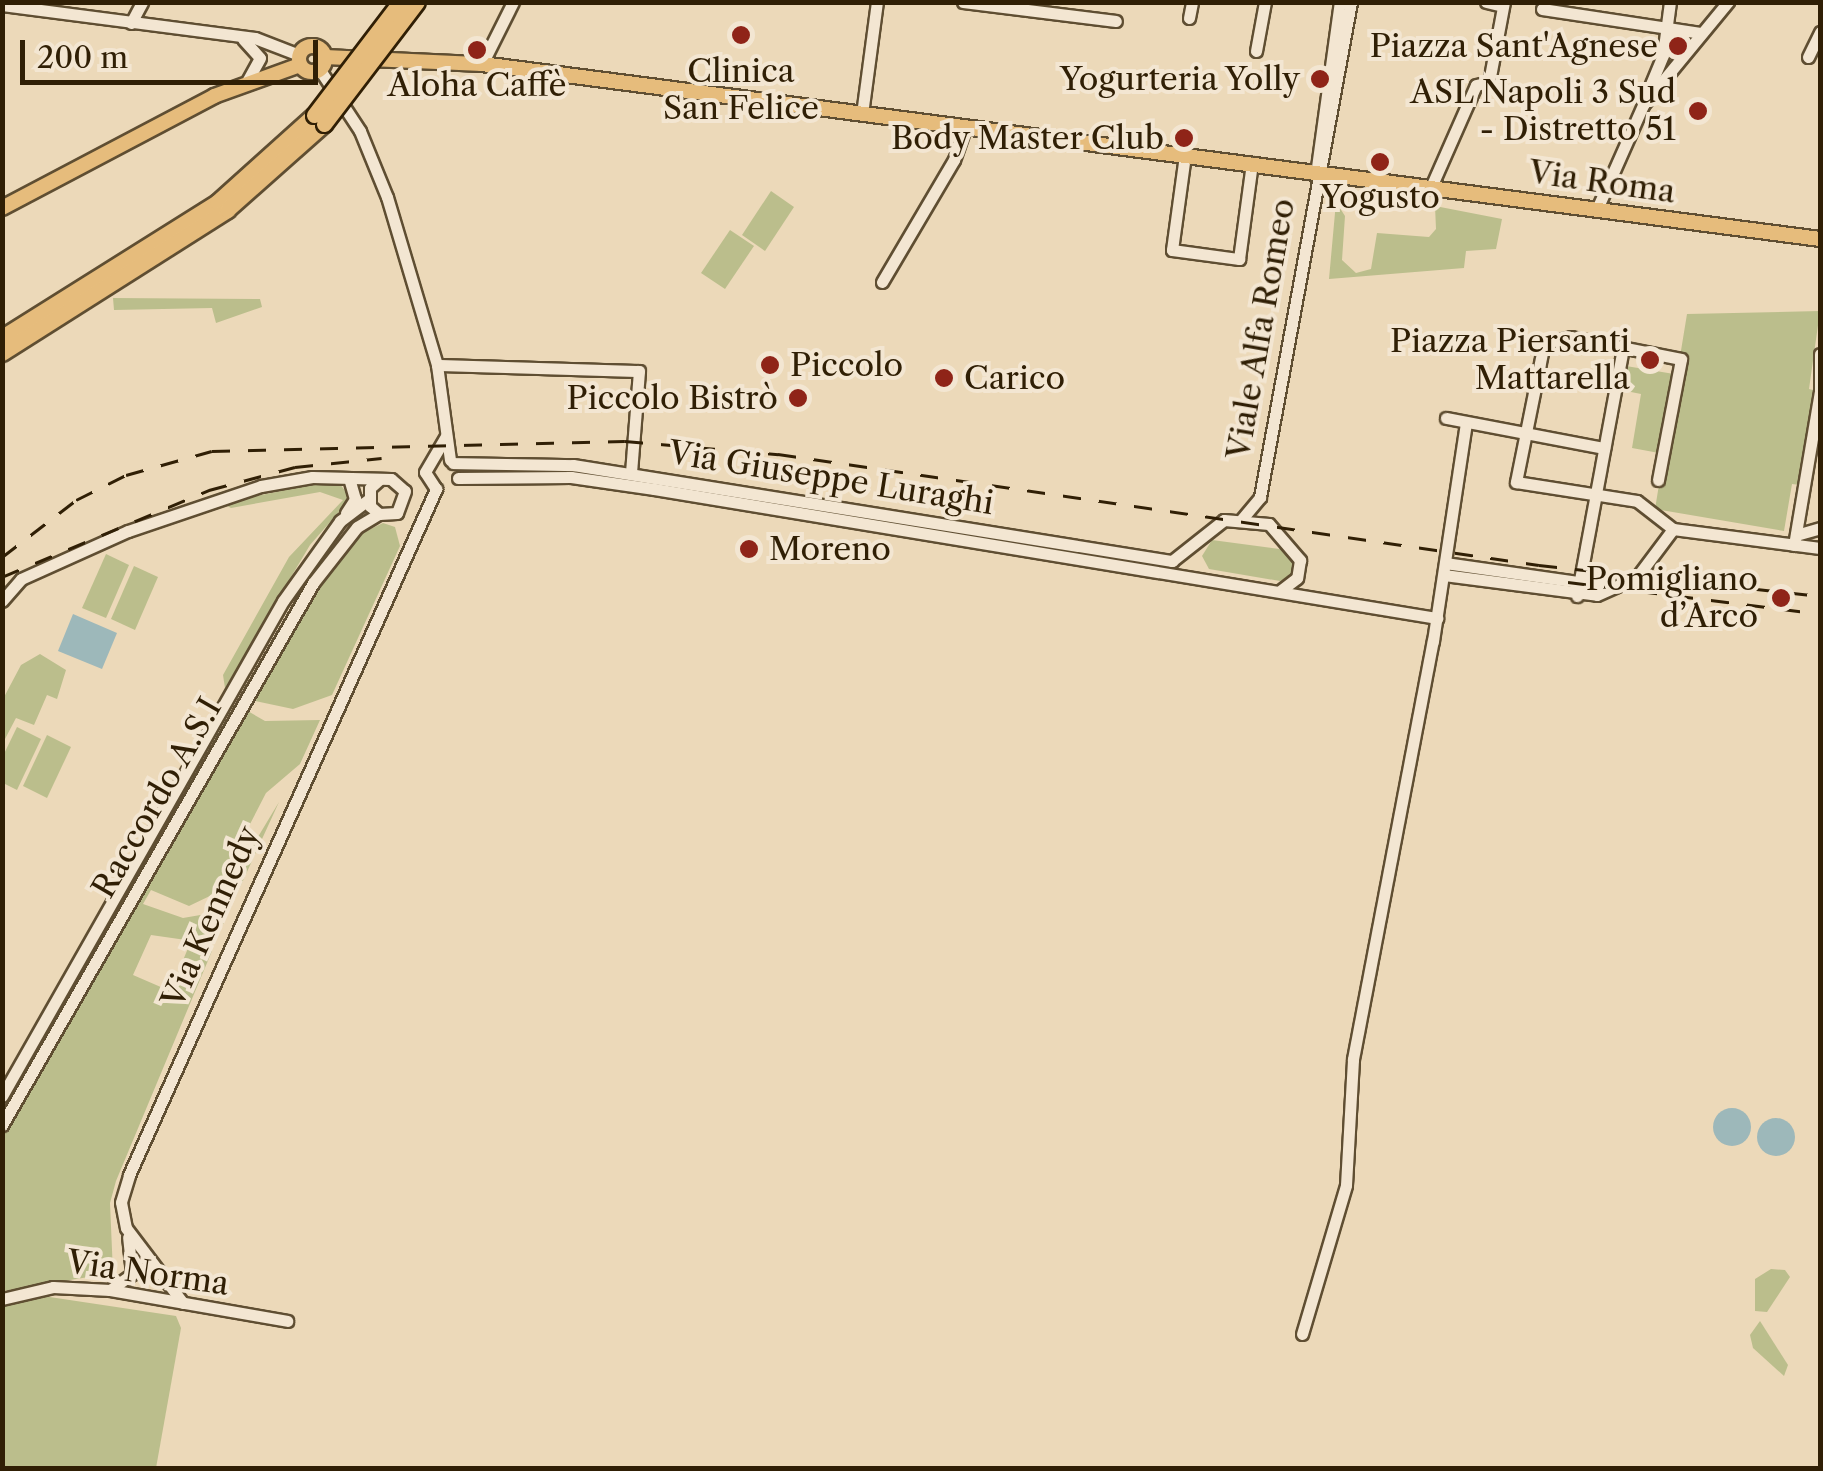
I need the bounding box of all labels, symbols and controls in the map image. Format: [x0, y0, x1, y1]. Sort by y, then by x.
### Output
scale bar [25, 20, 322, 82]
marker: Clinica San Felice [728, 22, 754, 48]
place label: Piazza Sant'Agnese [1369, 27, 1658, 65]
marker: Piazza Sant'Agnese [1667, 35, 1689, 57]
text: 200 m [37, 39, 128, 76]
marker: Aloha Caffè [466, 39, 488, 61]
place label: Clinica San Felice [663, 53, 819, 128]
place label: Yogurteria Yolly [1058, 60, 1300, 98]
place label: Aloha Caffè [387, 66, 567, 104]
marker: Yogurteria Yolly [1309, 68, 1331, 90]
place label: ASL Napoli 3 Sud - Distretto 51 [1410, 74, 1676, 149]
marker: ASL Napoli 3 Sud - Distretto 51 [1685, 98, 1711, 124]
place label: Body Master Club [889, 119, 1164, 157]
marker: Body Master Club [1173, 127, 1195, 149]
marker: Yogusto [1369, 151, 1391, 173]
street label: Via Roma [1526, 153, 1678, 211]
place label: Yogusto [1320, 178, 1440, 216]
street label: Viale Alfa Romeo [1219, 195, 1303, 463]
place label: Piazza Piersanti Mattarella [1390, 323, 1630, 398]
place label: Piccolo [790, 346, 903, 384]
marker: Piazza Piersanti Mattarella [1639, 349, 1661, 371]
marker: Piccolo [759, 354, 781, 376]
place label: Carico [964, 359, 1065, 397]
marker: Carico [933, 367, 955, 389]
place label: Piccolo Bistrò [567, 379, 778, 417]
marker: Piccolo Bistrò [787, 387, 809, 409]
street label: Via Giuseppe Luraghi [666, 433, 996, 523]
place label: Moreno [769, 530, 891, 568]
marker: Moreno [738, 538, 760, 560]
place label: Pomigliano d’Arco [1586, 561, 1758, 636]
marker: Pomigliano d’Arco [1768, 585, 1794, 611]
street label: Raccordo A.S.I [84, 691, 230, 905]
street label: Via Kennedy [154, 820, 268, 1014]
street label: Via Norma [64, 1243, 232, 1303]

